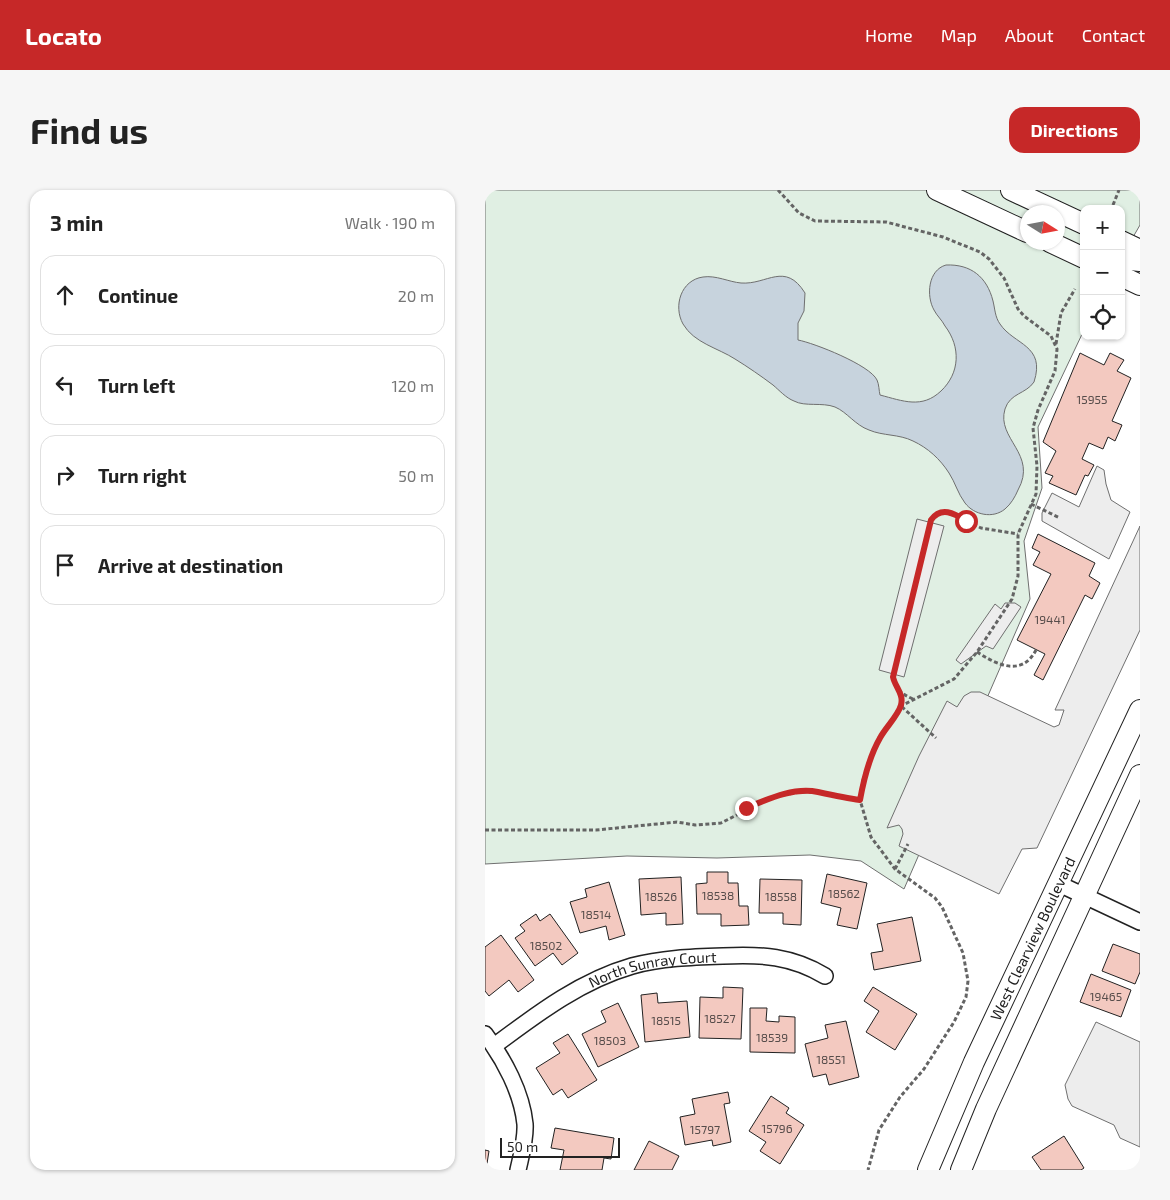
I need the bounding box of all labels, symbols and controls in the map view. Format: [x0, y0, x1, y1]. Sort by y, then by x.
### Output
text: Locato [25, 21, 102, 50]
text: Home [865, 24, 913, 46]
text: Map [941, 24, 977, 46]
text: About [1005, 24, 1054, 46]
text: Contact [1082, 24, 1145, 46]
button: Directions [1009, 107, 1140, 153]
text: Find us [30, 109, 148, 151]
north arrow [1020, 205, 1065, 250]
map controls [1080, 205, 1125, 340]
button: + [1080, 205, 1125, 250]
text: 3 min [50, 210, 103, 235]
text: Walk · 190 m [345, 213, 435, 232]
button: − [1080, 250, 1125, 295]
icon: ahead [51, 281, 79, 309]
text: Continue [98, 284, 178, 307]
text: 20 m [398, 286, 434, 305]
button: locate [1080, 295, 1125, 340]
icon: left [51, 371, 79, 399]
text: Turn left [98, 374, 175, 397]
text: 120 m [391, 376, 434, 395]
house number: 15955 [1077, 392, 1107, 406]
icon: right [51, 461, 79, 489]
text: Turn right [98, 464, 186, 487]
text: 50 m [398, 466, 434, 485]
route start [955, 510, 978, 533]
icon: arrive [51, 551, 79, 579]
text: Arrive at destination [98, 554, 283, 577]
house number: 19441 [1034, 612, 1066, 626]
route end [735, 797, 758, 820]
street label: West Clearview Boulevard [986, 854, 1079, 1023]
house number: 18562 [828, 886, 860, 900]
house number: 18538 [702, 888, 734, 902]
house number: 18526 [645, 889, 677, 903]
house number: 18558 [765, 889, 797, 903]
house number: 18514 [581, 907, 611, 921]
house number: 18502 [530, 938, 562, 952]
street label: North Sunray Court [585, 947, 717, 991]
house number: 19465 [1090, 989, 1122, 1003]
house number: 18527 [704, 1011, 736, 1025]
house number: 18515 [651, 1013, 681, 1027]
house number: 18539 [756, 1030, 788, 1044]
house number: 18503 [594, 1033, 626, 1047]
house number: 18551 [816, 1052, 846, 1066]
house number: 15796 [761, 1121, 793, 1135]
house number: 15797 [690, 1122, 720, 1136]
scale bar [500, 1135, 620, 1158]
text: 50 m [507, 1138, 538, 1155]

